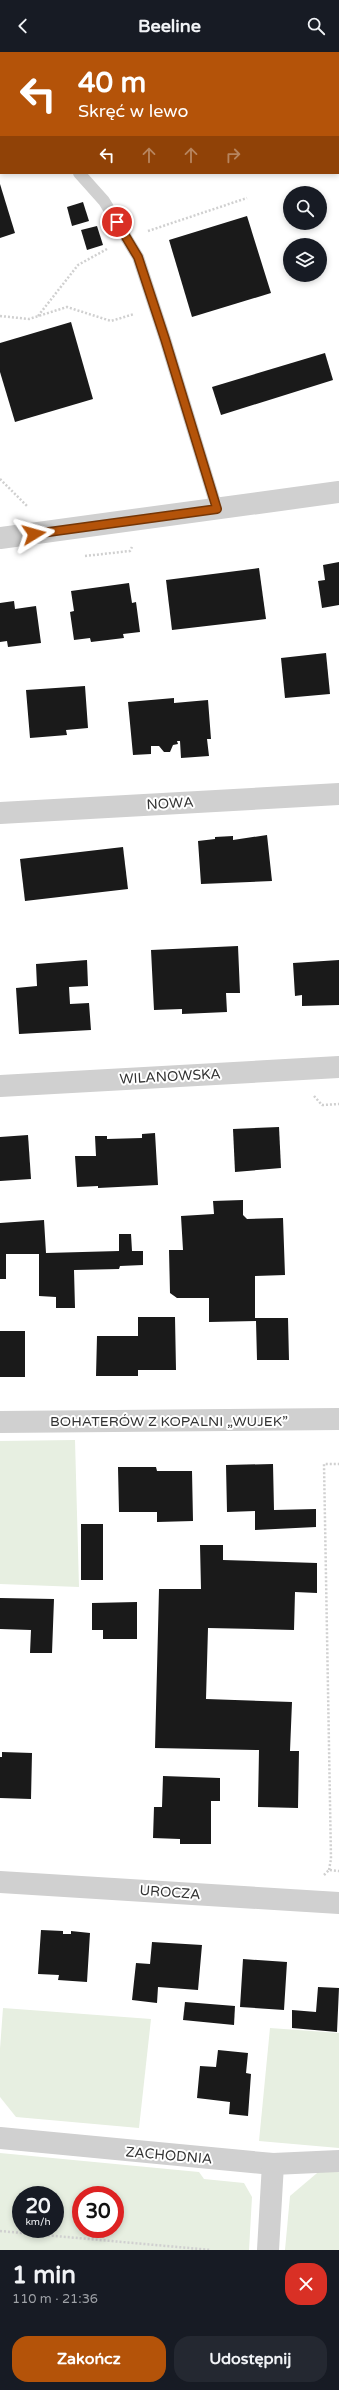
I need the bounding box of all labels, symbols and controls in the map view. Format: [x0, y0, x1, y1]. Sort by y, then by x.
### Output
icon: back [12, 15, 34, 37]
text: Beeline [138, 15, 201, 37]
icon: search [305, 15, 327, 37]
text: 40 m [78, 66, 146, 100]
icon: left [12, 68, 64, 120]
text: Skręć w lewo [78, 100, 188, 122]
icon: left [96, 144, 118, 166]
icon: ahead [138, 144, 160, 166]
icon: ahead [180, 144, 202, 166]
icon: right [222, 144, 244, 166]
map controls [283, 186, 327, 282]
button: search [283, 186, 327, 230]
pin [100, 205, 134, 239]
icon: arrive [106, 211, 128, 233]
button: layers [283, 238, 327, 282]
position arrow [13, 513, 55, 555]
street label: NOWA [146, 794, 194, 813]
street label: WILANOWSKA [119, 1065, 221, 1088]
street label: BOHATERÓW Z KOPALNI „WUJEK” [50, 1413, 288, 1430]
street label: UROCZA [139, 1882, 201, 1903]
street label: ZACHODNIA [125, 2143, 213, 2168]
speed limit sign: 30 [72, 2186, 124, 2238]
text: 20 [25, 2195, 51, 2219]
text: km/h [25, 2216, 51, 2228]
text: 1 min [12, 2261, 76, 2290]
button: close [285, 2263, 327, 2305]
text: 110 m · 21:36 [12, 2291, 98, 2307]
button: Zakończ [12, 2336, 166, 2382]
button: Udostępnij [174, 2336, 327, 2382]

